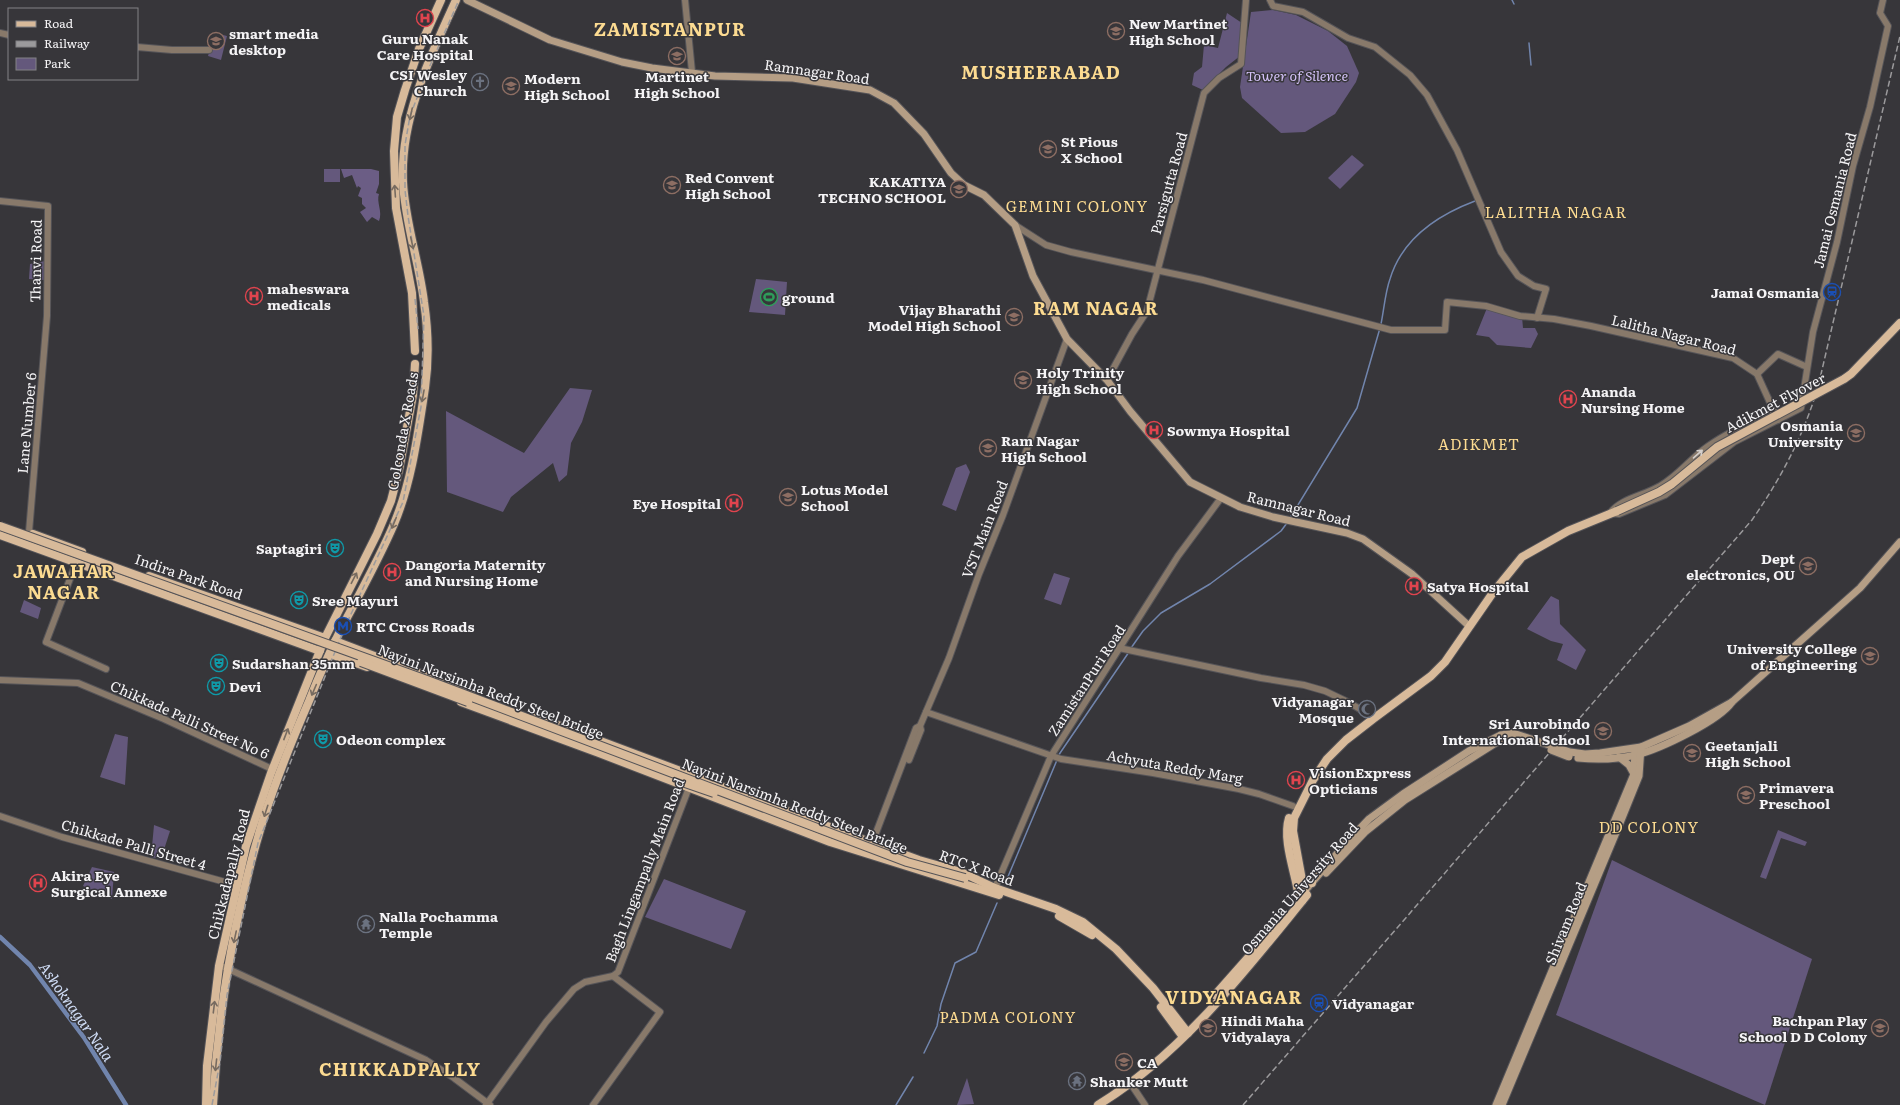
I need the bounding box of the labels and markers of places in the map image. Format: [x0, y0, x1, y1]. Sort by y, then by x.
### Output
hospital icon: Guru Nanak Care Hospital [415, 8, 435, 28]
place label: New Martinet High School [1129, 13, 1228, 49]
school or university icon: New Martinet High School [1106, 21, 1126, 41]
place label: smart media desktop [229, 23, 320, 59]
place label: Guru Nanak Care Hospital [377, 28, 473, 64]
school or university icon: smart media desktop [206, 31, 226, 51]
school or university icon: Martinet High School [667, 46, 687, 66]
place label: CSI Wesley Church [390, 64, 467, 100]
place label: Martinet High School [634, 66, 720, 102]
place label: Modern High School [524, 68, 610, 104]
church icon: CSI Wesley Church [470, 72, 490, 92]
school or university icon: Modern High School [501, 76, 521, 96]
place label: St Pious X School [1061, 131, 1123, 167]
school or university icon: St Pious X School [1038, 139, 1058, 159]
place label: Red Convent High School [685, 167, 775, 203]
place label: KAKATIYA TECHNO SCHOOL [818, 171, 946, 207]
school or university icon: Red Convent High School [662, 175, 682, 195]
school or university icon: KAKATIYA TECHNO SCHOOL [949, 179, 969, 199]
place label: maheswara medicals [267, 278, 350, 314]
place label: Jamai Osmania [1711, 282, 1820, 302]
station icon: Jamai Osmania [1822, 282, 1842, 302]
hospital icon: maheswara medicals [244, 286, 264, 306]
sports icon: ground [759, 287, 779, 307]
place label: ground [782, 287, 835, 307]
place label: Vijay Bharathi Model High School [868, 299, 1001, 335]
school or university icon: Vijay Bharathi Model High School [1004, 307, 1024, 327]
place label: Holy Trinity High School [1036, 362, 1125, 398]
school or university icon: Holy Trinity High School [1013, 370, 1033, 390]
place label: Ananda Nursing Home [1581, 381, 1685, 417]
hospital icon: Ananda Nursing Home [1558, 389, 1578, 409]
place label: Osmania University [1768, 415, 1844, 451]
hospital icon: Sowmya Hospital [1144, 420, 1164, 440]
place label: Sowmya Hospital [1167, 420, 1290, 440]
school or university icon: Osmania University [1846, 423, 1866, 443]
place label: Ram Nagar High School [1001, 430, 1087, 466]
school or university icon: Ram Nagar High School [978, 438, 998, 458]
place label: Lotus Model School [801, 479, 888, 515]
school or university icon: Lotus Model School [778, 487, 798, 507]
place label: Eye Hospital [632, 493, 721, 513]
hospital icon: Eye Hospital [724, 493, 744, 513]
place label: Saptagiri [256, 538, 322, 558]
theatre icon: Saptagiri [325, 538, 345, 558]
place label: Dept electronics, OU [1686, 548, 1796, 584]
place label: Dangoria Maternity and Nursing Home [405, 554, 546, 590]
school or university icon: Dept electronics, OU [1798, 556, 1818, 576]
hospital icon: Dangoria Maternity and Nursing Home [382, 562, 402, 582]
hospital icon: Satya Hospital [1404, 576, 1424, 596]
place label: Satya Hospital [1427, 576, 1529, 596]
theatre icon: Sree Mayuri [289, 590, 309, 610]
place label: Sree Mayuri [312, 590, 398, 610]
metro station icon: RTC Cross Roads [333, 616, 353, 636]
place label: RTC Cross Roads [356, 616, 475, 636]
place label: University College of Engineering [1727, 638, 1858, 674]
school or university icon: University College of Engineering [1860, 646, 1880, 666]
theatre icon: Sudarshan 35mm [209, 653, 229, 673]
place label: Sudarshan 35mm [232, 653, 355, 673]
theatre icon: Devi [206, 676, 226, 696]
place label: Devi [229, 676, 261, 696]
place label: Vidyanagar Mosque [1272, 691, 1354, 727]
mosque icon: Vidyanagar Mosque [1357, 699, 1377, 719]
place label: Sri Aurobindo International School [1442, 713, 1590, 749]
school or university icon: Sri Aurobindo International School [1593, 721, 1613, 741]
theatre icon: Odeon complex [313, 729, 333, 749]
place label: Odeon complex [336, 729, 446, 749]
place label: Geetanjali High School [1705, 735, 1791, 771]
school or university icon: Geetanjali High School [1682, 743, 1702, 763]
place label: VisionExpress Opticians [1309, 762, 1411, 798]
hospital icon: VisionExpress Opticians [1286, 770, 1306, 790]
place label: Primavera Preschool [1759, 777, 1835, 813]
school or university icon: Primavera Preschool [1736, 785, 1756, 805]
place label: Akira Eye Surgical Annexe [51, 865, 167, 901]
hospital icon: Akira Eye Surgical Annexe [28, 873, 48, 893]
place label: Nalla Pochamma Temple [379, 906, 499, 942]
temple icon: Nalla Pochamma Temple [356, 914, 376, 934]
station icon: Vidyanagar [1309, 993, 1329, 1013]
place label: Vidyanagar [1332, 993, 1415, 1013]
place label: Hindi Maha Vidyalaya [1221, 1010, 1305, 1046]
place label: Bachpan Play School D D Colony [1739, 1010, 1867, 1046]
school or university icon: Hindi Maha Vidyalaya [1198, 1018, 1218, 1038]
school or university icon: Bachpan Play School D D Colony [1870, 1018, 1890, 1038]
school or university icon: CA [1114, 1052, 1134, 1072]
place label: CA [1137, 1052, 1158, 1072]
temple icon: Shanker Mutt [1067, 1071, 1087, 1091]
place label: Shanker Mutt [1090, 1071, 1189, 1091]

